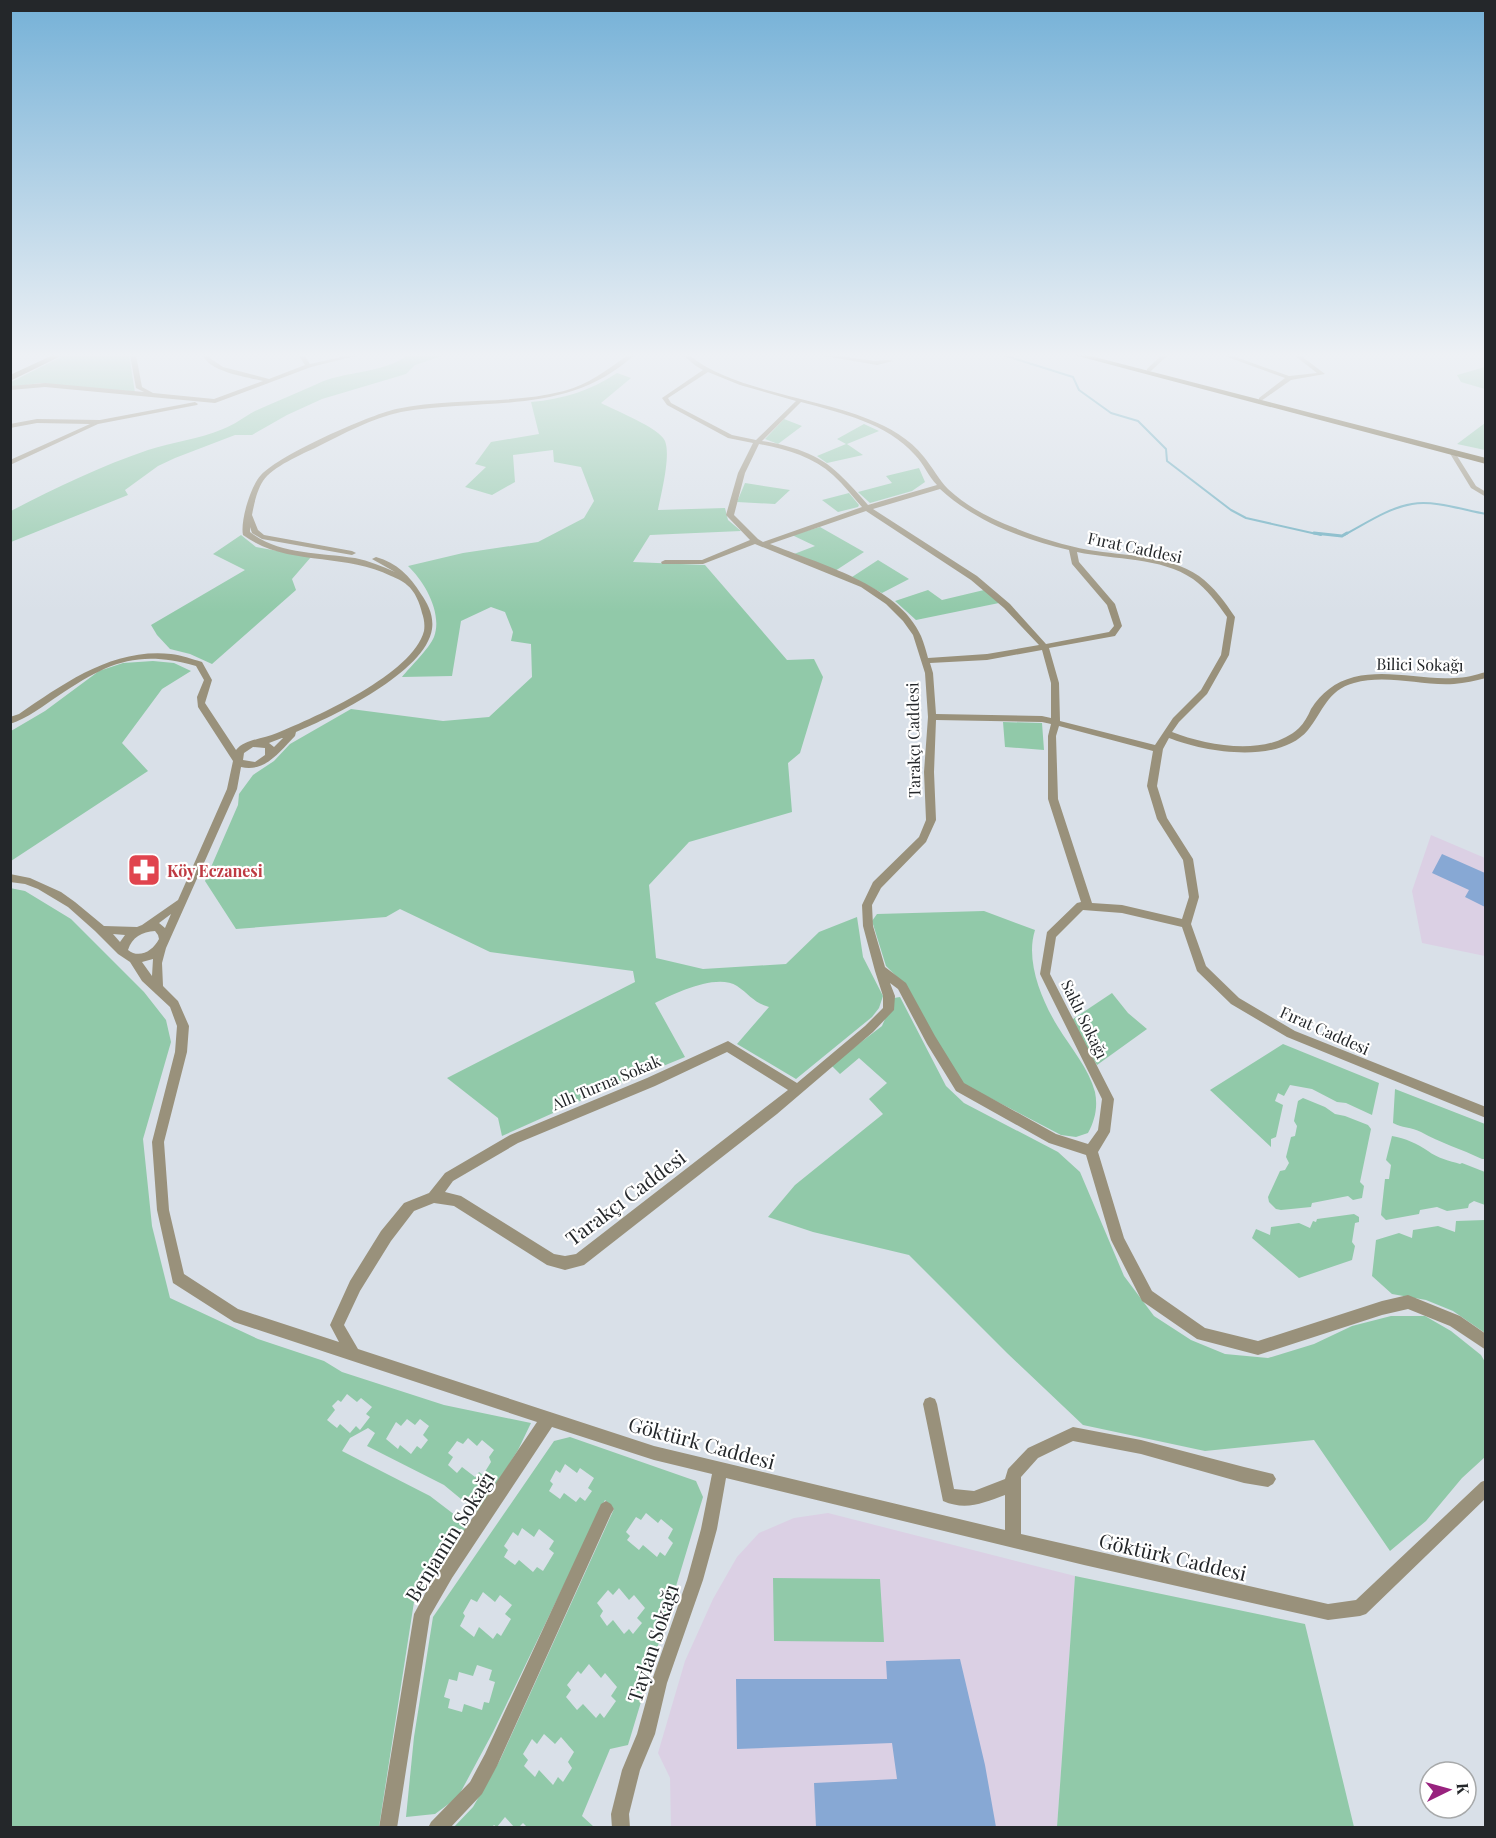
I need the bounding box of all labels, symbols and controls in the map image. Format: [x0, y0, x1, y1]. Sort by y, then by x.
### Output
street label: Fırat Caddesi [1086, 527, 1184, 567]
street label: Bilici Sokağı [1376, 653, 1464, 675]
street label: Tarakçı Caddesi [901, 682, 925, 798]
pharmacy icon: Köy Eczanesi [126, 852, 162, 888]
place label: Köy Eczanesi [167, 860, 263, 881]
street label: Saklı Sokağı [1057, 976, 1113, 1062]
street label: Fırat Caddesi [1277, 1001, 1373, 1059]
street label: Allı Turna Sokak [547, 1049, 664, 1115]
street label: Tarakçı Caddesi [559, 1143, 691, 1251]
street label: Göktürk Caddesi [626, 1409, 778, 1475]
street label: Benjamin Sokağı [398, 1466, 500, 1606]
street label: Göktürk Caddesi [1097, 1526, 1250, 1586]
street label: Taylan Sokağı [620, 1580, 684, 1706]
north arrow [1418, 1760, 1478, 1820]
text: K [1452, 1782, 1474, 1796]

